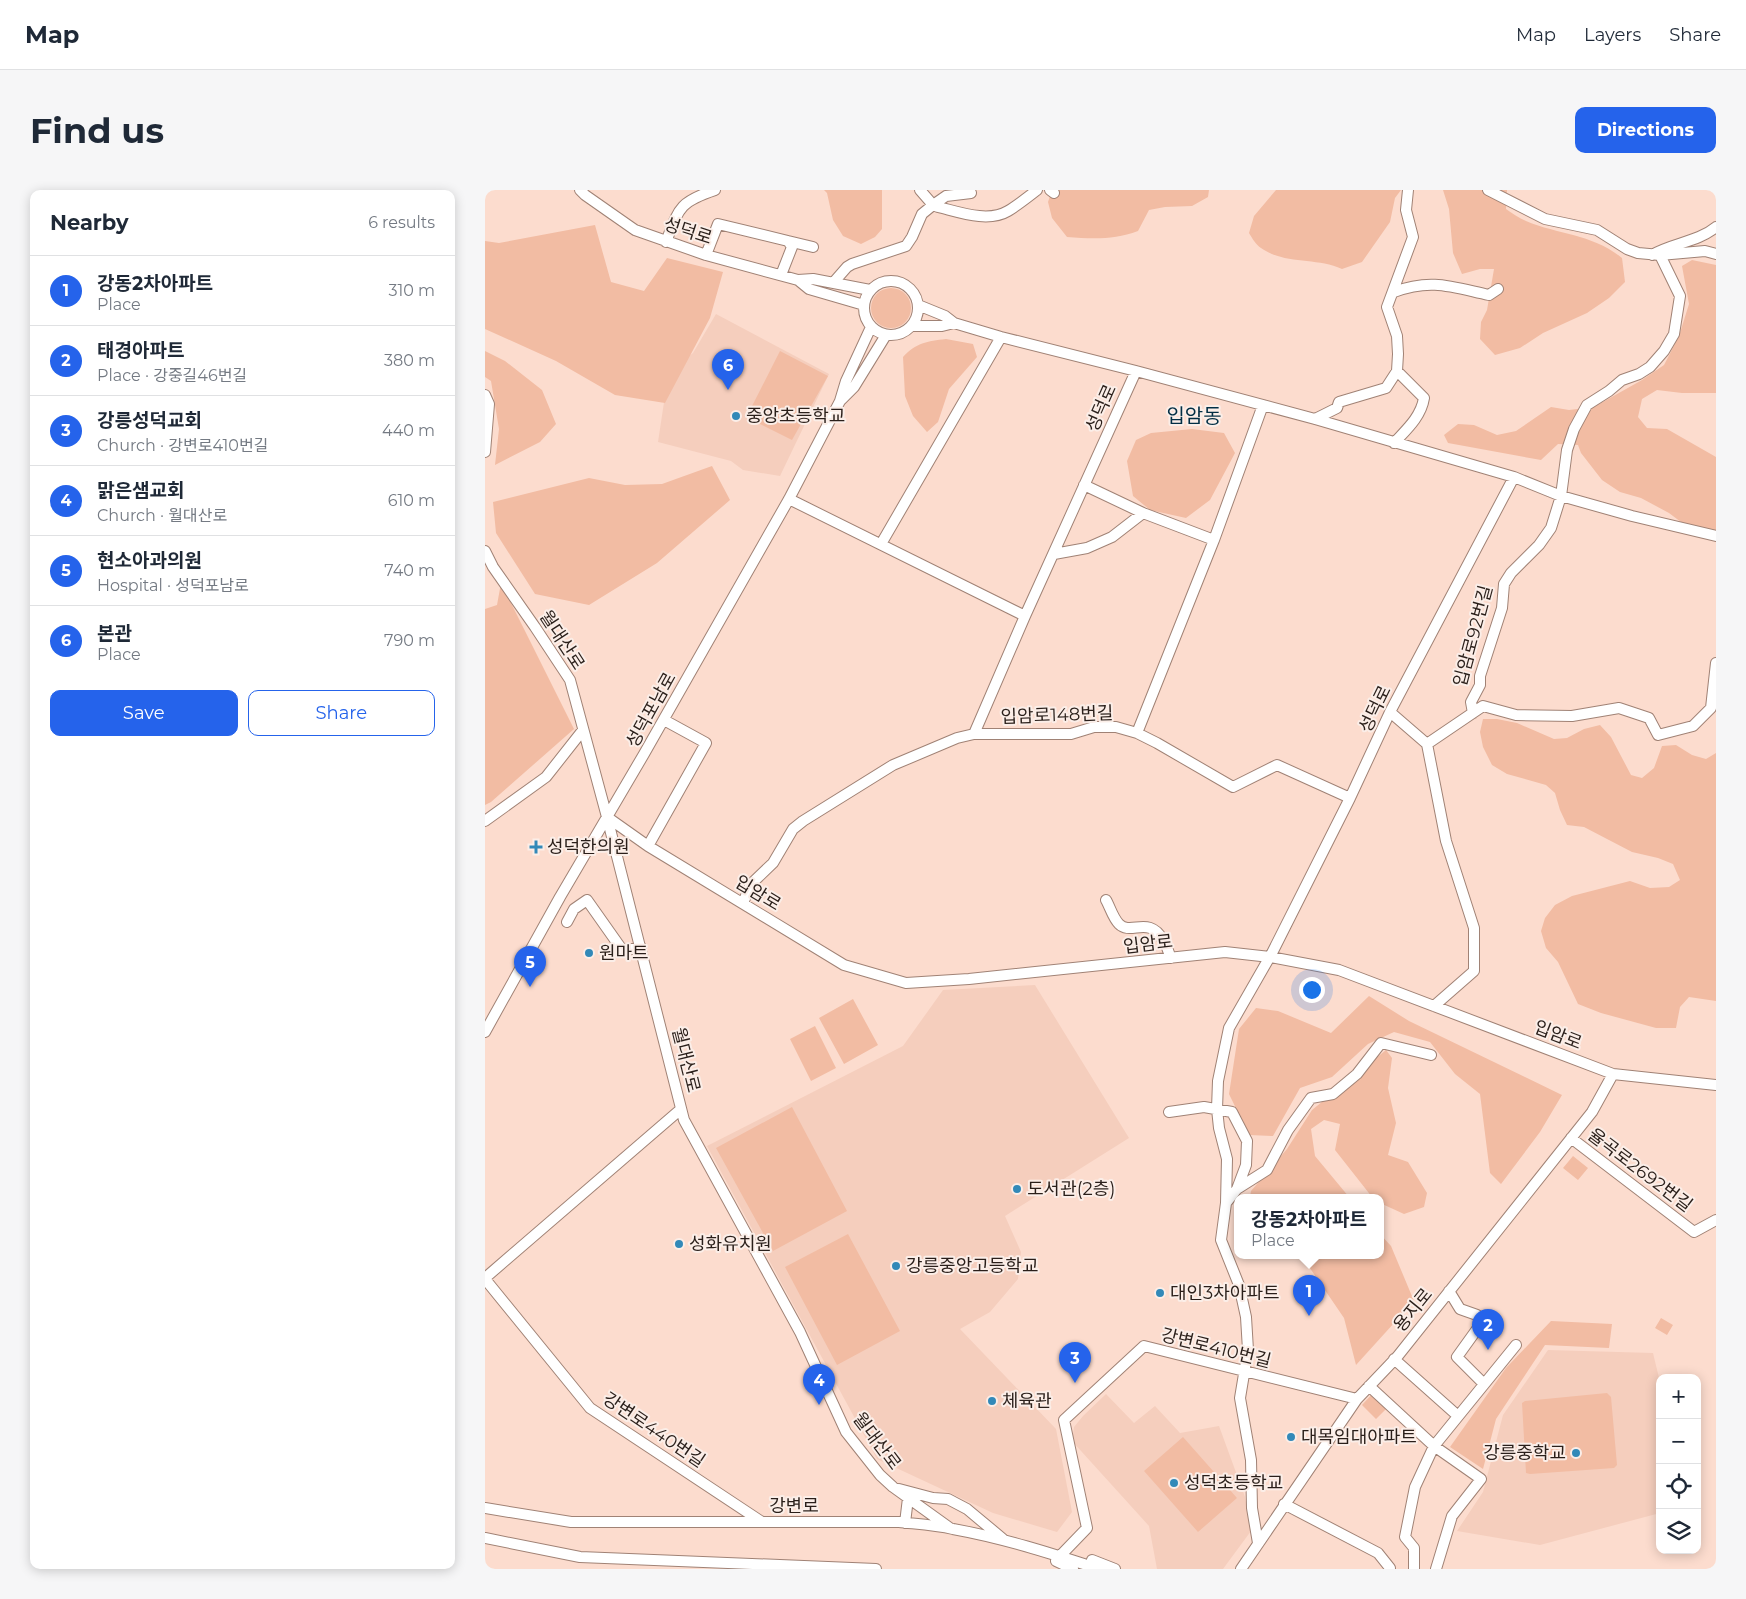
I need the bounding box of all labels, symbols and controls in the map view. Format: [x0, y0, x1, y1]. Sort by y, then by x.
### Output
text: Map [25, 20, 79, 49]
text: Map [1516, 24, 1556, 46]
text: Layers [1584, 24, 1641, 46]
text: Share [1669, 24, 1721, 46]
button: Directions [1575, 107, 1716, 153]
text: Find us [30, 109, 164, 152]
text: Nearby [50, 210, 129, 235]
text: 6 results [368, 213, 435, 232]
street label: 성덕로 [661, 213, 715, 249]
text: 강동2차아파트 [97, 272, 213, 295]
text: 1 [63, 281, 69, 300]
text: 310 m [388, 281, 435, 300]
text: Place [97, 295, 141, 314]
text: 태경아파트 [97, 339, 184, 362]
pin: 6 [712, 349, 744, 390]
text: 2 [61, 351, 71, 370]
text: 380 m [384, 351, 435, 370]
text: Place · 강중길46번길 [97, 366, 247, 385]
street label: 성덕로 [1081, 381, 1121, 435]
district label: 입암동 [1166, 404, 1222, 428]
place label: 중앙초등학교 [746, 405, 845, 427]
text: 강릉성덕교회 [97, 409, 202, 432]
marker: 중앙초등학교 [730, 410, 742, 422]
text: 3 [61, 421, 71, 440]
text: 440 m [382, 421, 435, 440]
text: Church · 강변로410번길 [97, 436, 268, 455]
text: 맑은샘교회 [97, 479, 184, 502]
text: 4 [60, 491, 72, 510]
text: 610 m [388, 491, 435, 510]
text: Church · 월대산로 [97, 506, 227, 525]
text: 현소아과의원 [97, 549, 202, 572]
text: 5 [61, 561, 71, 580]
text: 740 m [384, 561, 435, 580]
text: Hospital · 성덕포남로 [97, 576, 249, 595]
street label: 입암로92번길 [1449, 583, 1497, 689]
street label: 월대산로 [535, 606, 589, 674]
text: 본관 [97, 622, 132, 645]
text: 6 [61, 631, 71, 650]
text: 790 m [384, 631, 435, 650]
text: Place [97, 645, 141, 664]
street label: 성덕포남로 [621, 668, 681, 752]
street label: 성덕로 [1354, 682, 1396, 736]
button: Save [50, 690, 238, 736]
button: Share [248, 690, 435, 736]
street label: 입암로148번길 [1000, 702, 1114, 728]
place label: 성덕한의원 [547, 836, 630, 858]
marker: 성덕한의원 [529, 840, 543, 854]
street label: 입암로 [731, 871, 785, 915]
street label: 입암로 [1122, 930, 1174, 958]
place label: 원마트 [599, 942, 649, 964]
pin: 5 [514, 946, 546, 987]
marker: 원마트 [583, 947, 595, 959]
your location [1299, 977, 1325, 1003]
street label: 입암로 [1531, 1016, 1585, 1054]
street label: 월대산로 [667, 1025, 705, 1095]
street label: 율곡로2692번길 [1583, 1124, 1697, 1216]
place label: 도서관(2층) [1027, 1178, 1115, 1200]
marker: 도서관(2층) [1011, 1183, 1023, 1195]
popup [1234, 1194, 1384, 1259]
text: 강동2차아파트 [1251, 1208, 1367, 1231]
text: Place [1251, 1231, 1295, 1250]
place label: 성화유치원 [689, 1233, 772, 1255]
marker: 성화유치원 [673, 1238, 685, 1250]
place label: 강릉중앙고등학교 [906, 1255, 1038, 1277]
marker: 강릉중앙고등학교 [890, 1260, 902, 1272]
pin: 1 [1293, 1275, 1325, 1316]
place label: 대인3차아파트 [1170, 1282, 1280, 1304]
street label: 용지로 [1389, 1284, 1437, 1336]
marker: 대인3차아파트 [1154, 1287, 1166, 1299]
pin: 2 [1472, 1309, 1504, 1350]
street label: 강변로410번길 [1159, 1324, 1273, 1372]
pin: 3 [1059, 1342, 1091, 1383]
pin: 4 [803, 1364, 835, 1405]
map controls [1656, 1374, 1701, 1554]
button: + [1656, 1374, 1701, 1419]
street label: 강변로440번길 [599, 1388, 709, 1472]
place label: 체육관 [1002, 1390, 1052, 1412]
marker: 체육관 [986, 1395, 998, 1407]
street label: 월대산로 [848, 1408, 906, 1474]
button: − [1656, 1419, 1701, 1464]
place label: 대목임대아파트 [1301, 1426, 1417, 1448]
marker: 대목임대아파트 [1285, 1431, 1297, 1443]
place label: 강릉중학교 [1483, 1442, 1566, 1464]
marker: 강릉중학교 [1570, 1447, 1582, 1459]
button: locate [1656, 1464, 1701, 1509]
place label: 성덕초등학교 [1184, 1472, 1283, 1494]
marker: 성덕초등학교 [1168, 1477, 1180, 1489]
street label: 강변로 [769, 1495, 819, 1517]
button: layers [1656, 1509, 1701, 1554]

